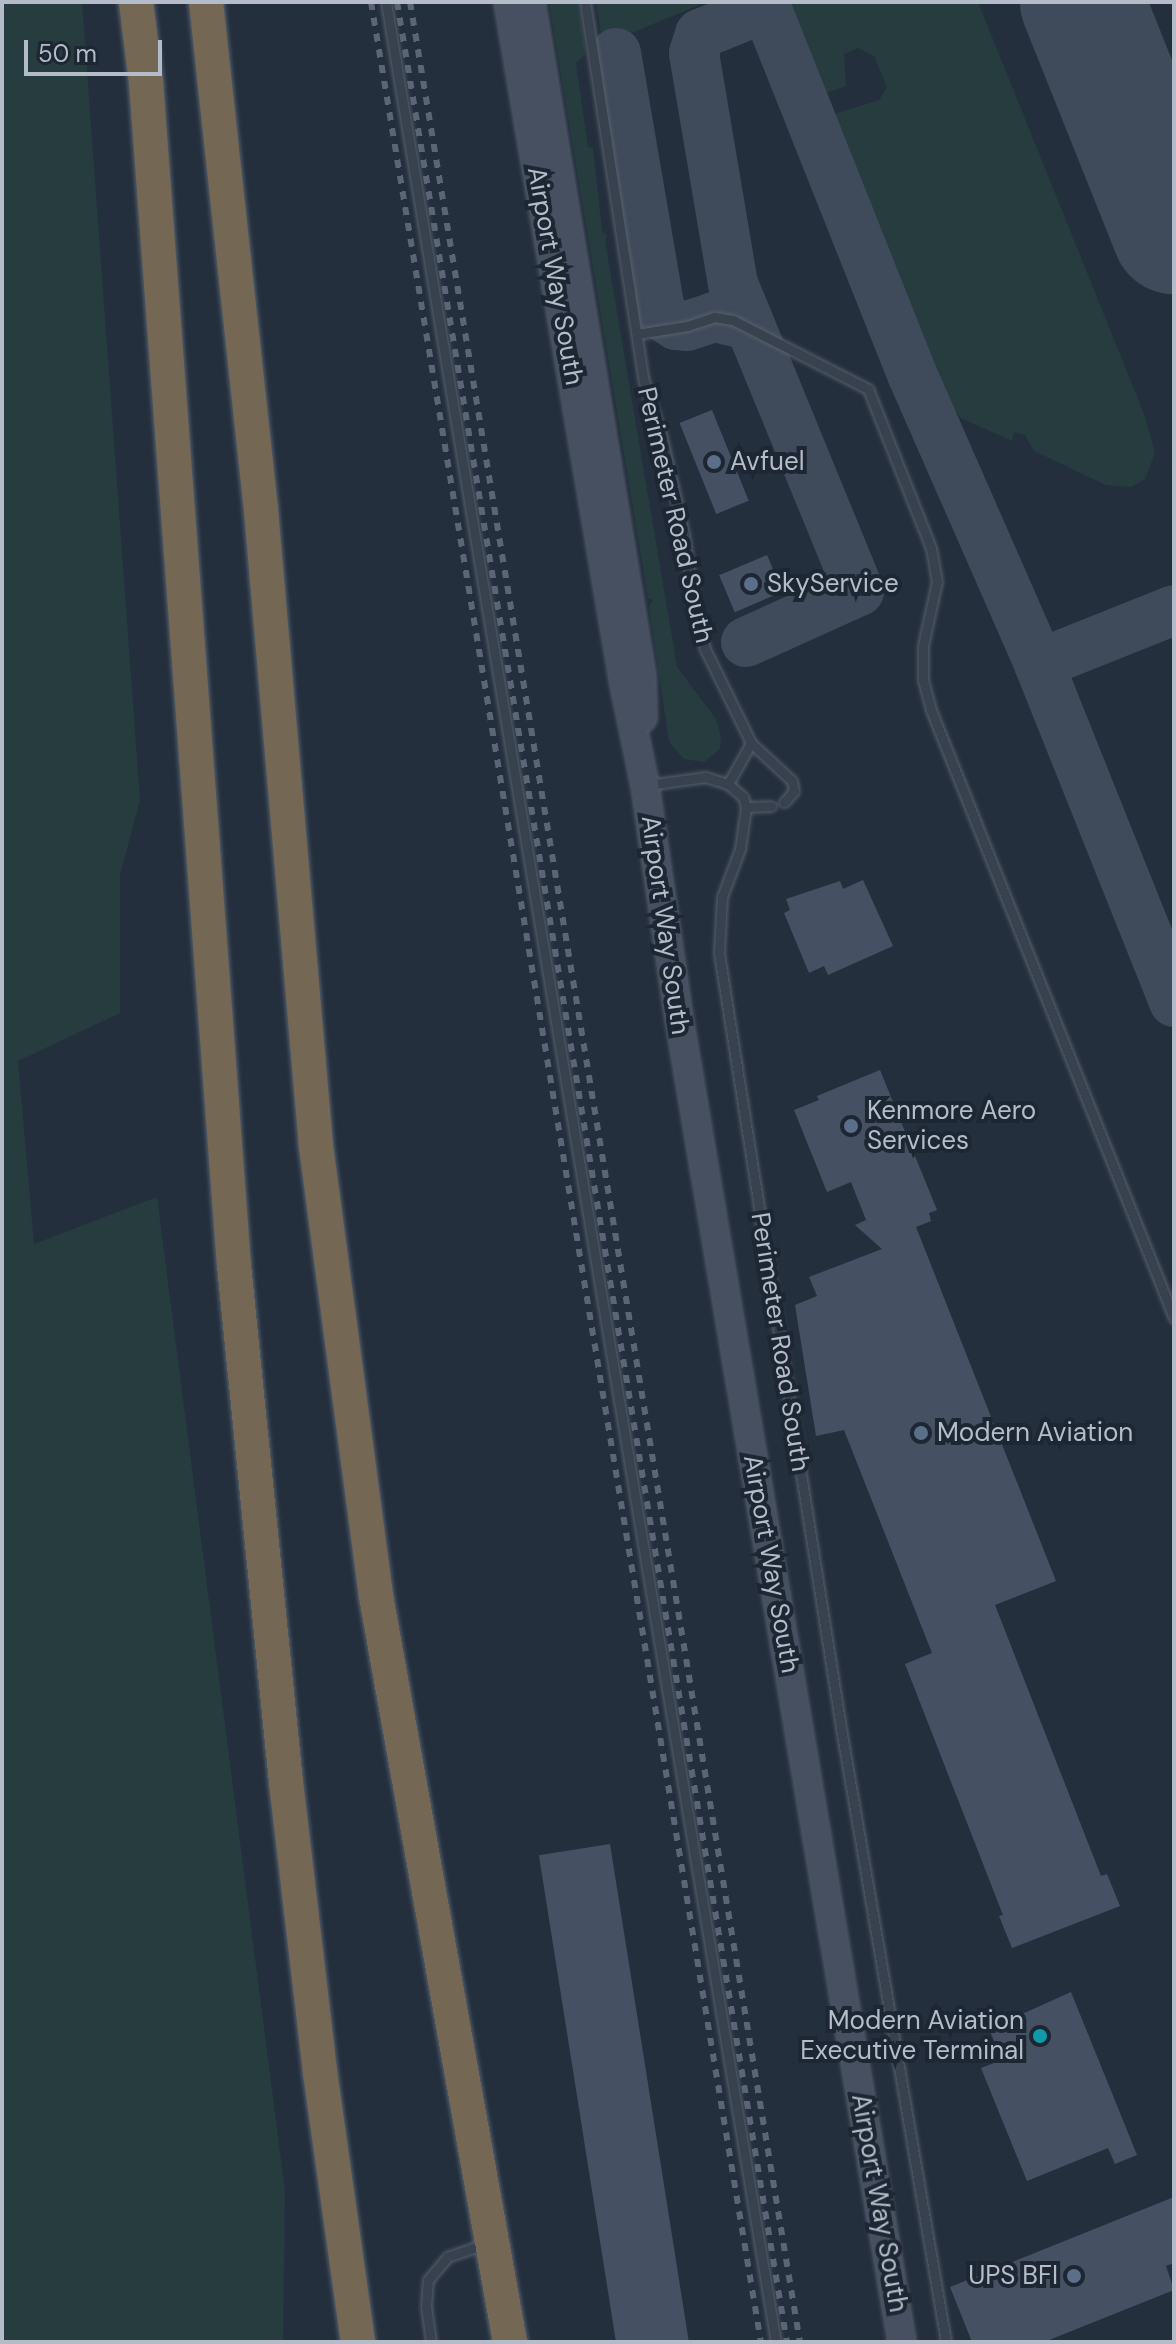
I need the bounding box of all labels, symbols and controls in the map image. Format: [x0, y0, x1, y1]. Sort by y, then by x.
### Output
scale bar [28, 24, 166, 74]
text: 50 m [38, 38, 97, 69]
street label: Airport Way South [520, 164, 590, 388]
street label: Perimeter Road South [630, 384, 720, 646]
place label: Avfuel [730, 446, 804, 478]
marker: Avfuel [705, 453, 723, 471]
place label: SkyService [767, 568, 899, 600]
marker: SkyService [742, 575, 760, 593]
street label: Airport Way South [634, 813, 696, 1037]
place label: Kenmore Aero Services [867, 1095, 1036, 1156]
marker: Kenmore Aero Services [842, 1117, 860, 1135]
street label: Perimeter Road South [744, 1210, 816, 1474]
place label: Modern Aviation [937, 1417, 1133, 1449]
marker: Modern Aviation [912, 1424, 930, 1442]
street label: Airport Way South [736, 1452, 806, 1676]
place label: Modern Aviation Executive Terminal [800, 2005, 1024, 2066]
marker: Modern Aviation Executive Terminal [1031, 2027, 1049, 2045]
street label: Airport Way South [844, 2091, 914, 2315]
place label: UPS BFI [968, 2260, 1058, 2292]
marker: UPS BFI [1065, 2267, 1083, 2285]

